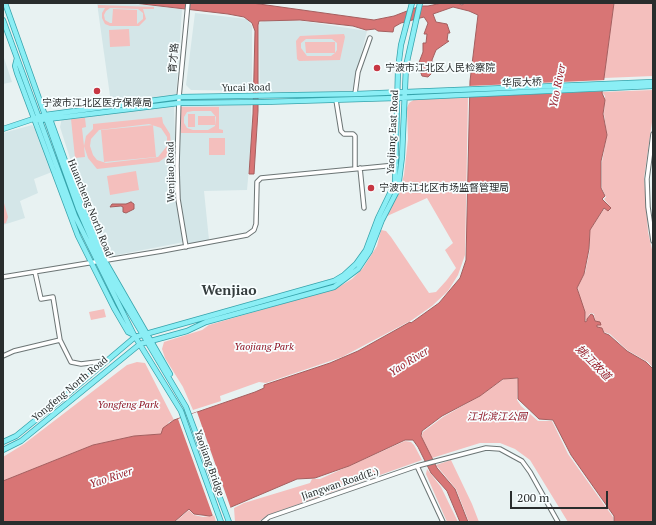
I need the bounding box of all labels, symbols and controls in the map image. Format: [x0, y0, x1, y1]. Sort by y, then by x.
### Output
street label: 育才路 [167, 43, 181, 73]
place label: 宁波市江北区人民检察院 [385, 62, 495, 74]
marker: 宁波市江北区人民检察院 [372, 63, 382, 73]
water label: Yao River [547, 63, 569, 109]
street label: 华辰大桥 [502, 76, 542, 90]
street label: Yucai Road [221, 82, 271, 94]
marker: 宁波市江北区医疗保障局 [92, 86, 102, 96]
street label: Yaojiang East Road [385, 90, 401, 174]
place label: 宁波市江北区医疗保障局 [42, 97, 152, 109]
street label: Wenjiao Road [164, 141, 178, 203]
street label: Huancheng North Road [65, 157, 115, 259]
place label: 宁波市江北区市场监督管理局 [379, 182, 509, 194]
marker: 宁波市江北区市场监督管理局 [366, 183, 376, 193]
district label: Wenjiao [201, 283, 257, 299]
park label: Yaojiang Park [234, 341, 294, 353]
water label: 姚江故道 [573, 343, 613, 383]
water label: Yao River [387, 345, 431, 379]
street label: Yongfeng North Road [30, 354, 110, 424]
park label: Yongfeng Park [97, 399, 159, 411]
park label: 江北滨江公园 [467, 411, 527, 423]
street label: Yaojiang Bridge [191, 428, 227, 498]
water label: Yao River [88, 465, 134, 491]
street label: Jiangwan Road(E.) [300, 465, 380, 503]
scale bar [512, 483, 610, 509]
text: 200 m [517, 490, 549, 505]

